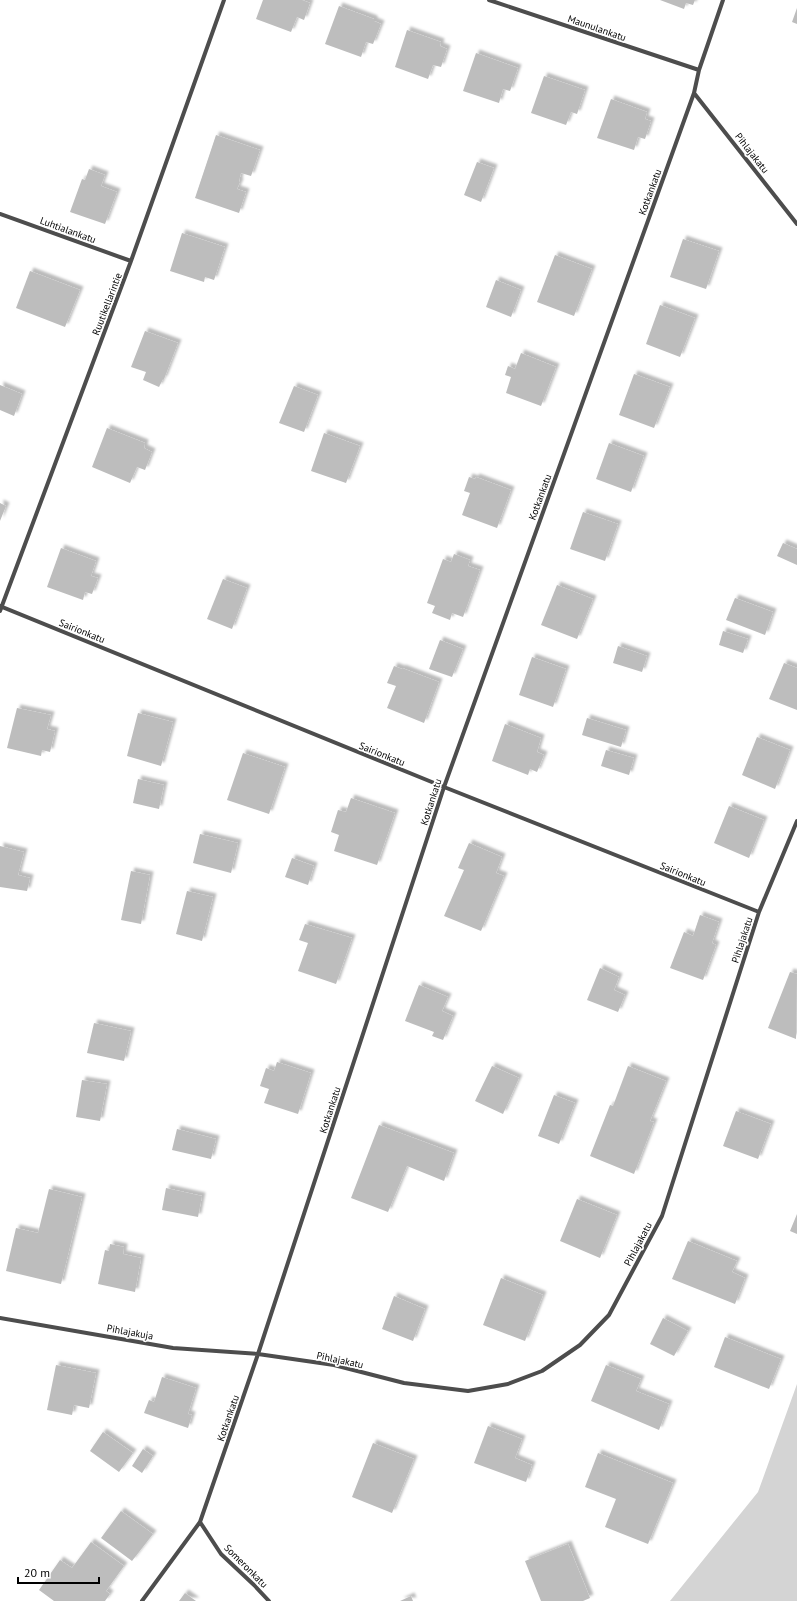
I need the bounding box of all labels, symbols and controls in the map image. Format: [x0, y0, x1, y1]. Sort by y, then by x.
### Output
street label: Maunulankatu [566, 12, 628, 44]
street label: Pihlajakatu [732, 130, 772, 176]
street label: Kotkankatu [636, 167, 664, 217]
street label: Luhtialankatu [38, 214, 98, 246]
street label: Ruutikellarintie [89, 271, 125, 337]
street label: Kotkankatu [526, 472, 554, 522]
street label: Sairionkatu [57, 616, 107, 646]
street label: Sairionkatu [357, 739, 407, 769]
street label: Kotkankatu [417, 777, 445, 827]
street label: Sairionkatu [658, 859, 708, 889]
street label: Pihlajakatu [728, 915, 756, 965]
street label: Kotkankatu [316, 1085, 344, 1135]
street label: Pihlajakatu [621, 1220, 655, 1268]
street label: Pihlajakuja [106, 1322, 154, 1342]
street label: Pihlajakatu [315, 1349, 365, 1371]
street label: Kotkankatu [214, 1393, 242, 1443]
street label: Someronkatu [221, 1541, 271, 1591]
scale bar [18, 1559, 99, 1585]
text: 20 m [24, 1565, 50, 1580]

